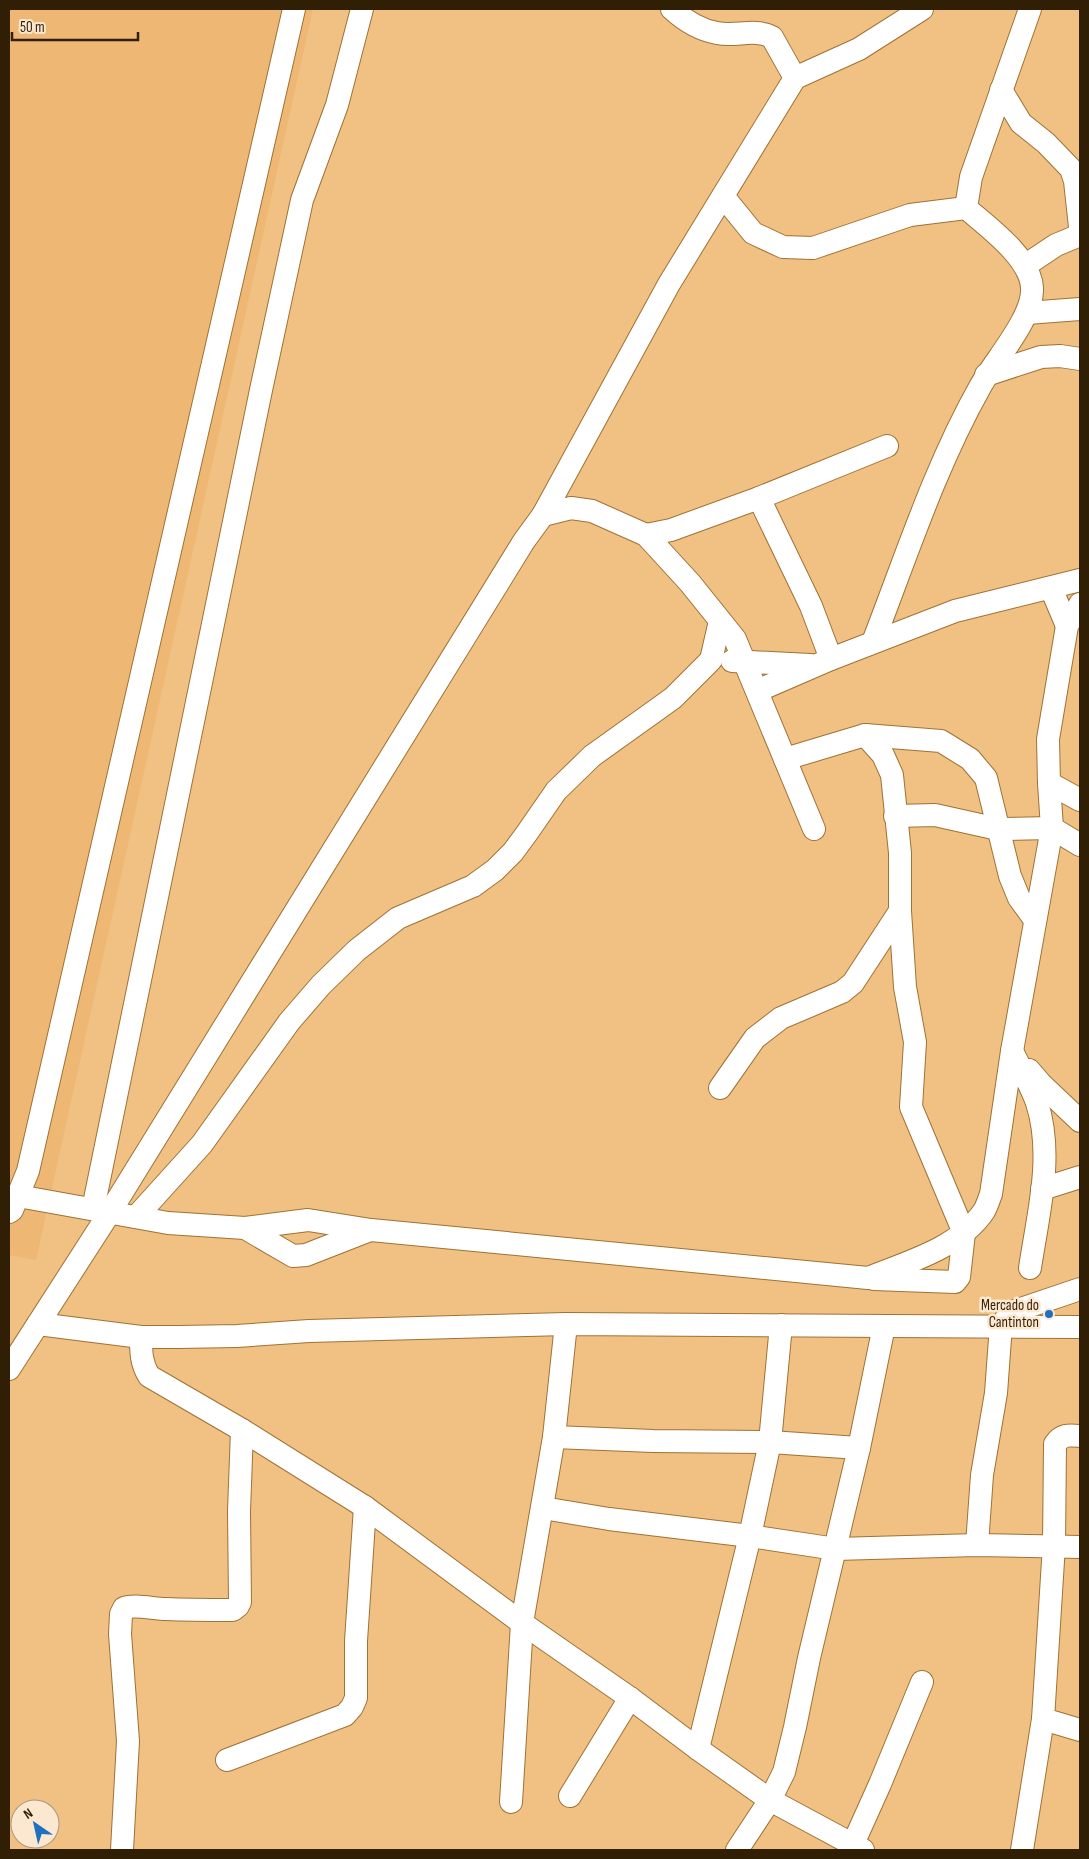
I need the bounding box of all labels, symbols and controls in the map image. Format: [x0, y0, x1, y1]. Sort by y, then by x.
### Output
scale bar [12, 10, 139, 42]
text: 50 m [20, 18, 45, 37]
place label: Mercado do Cantinton [981, 1296, 1039, 1332]
marker: Mercado do Cantinton [1043, 1308, 1055, 1320]
north arrow [10, 1799, 60, 1849]
text: N [20, 1804, 36, 1823]

